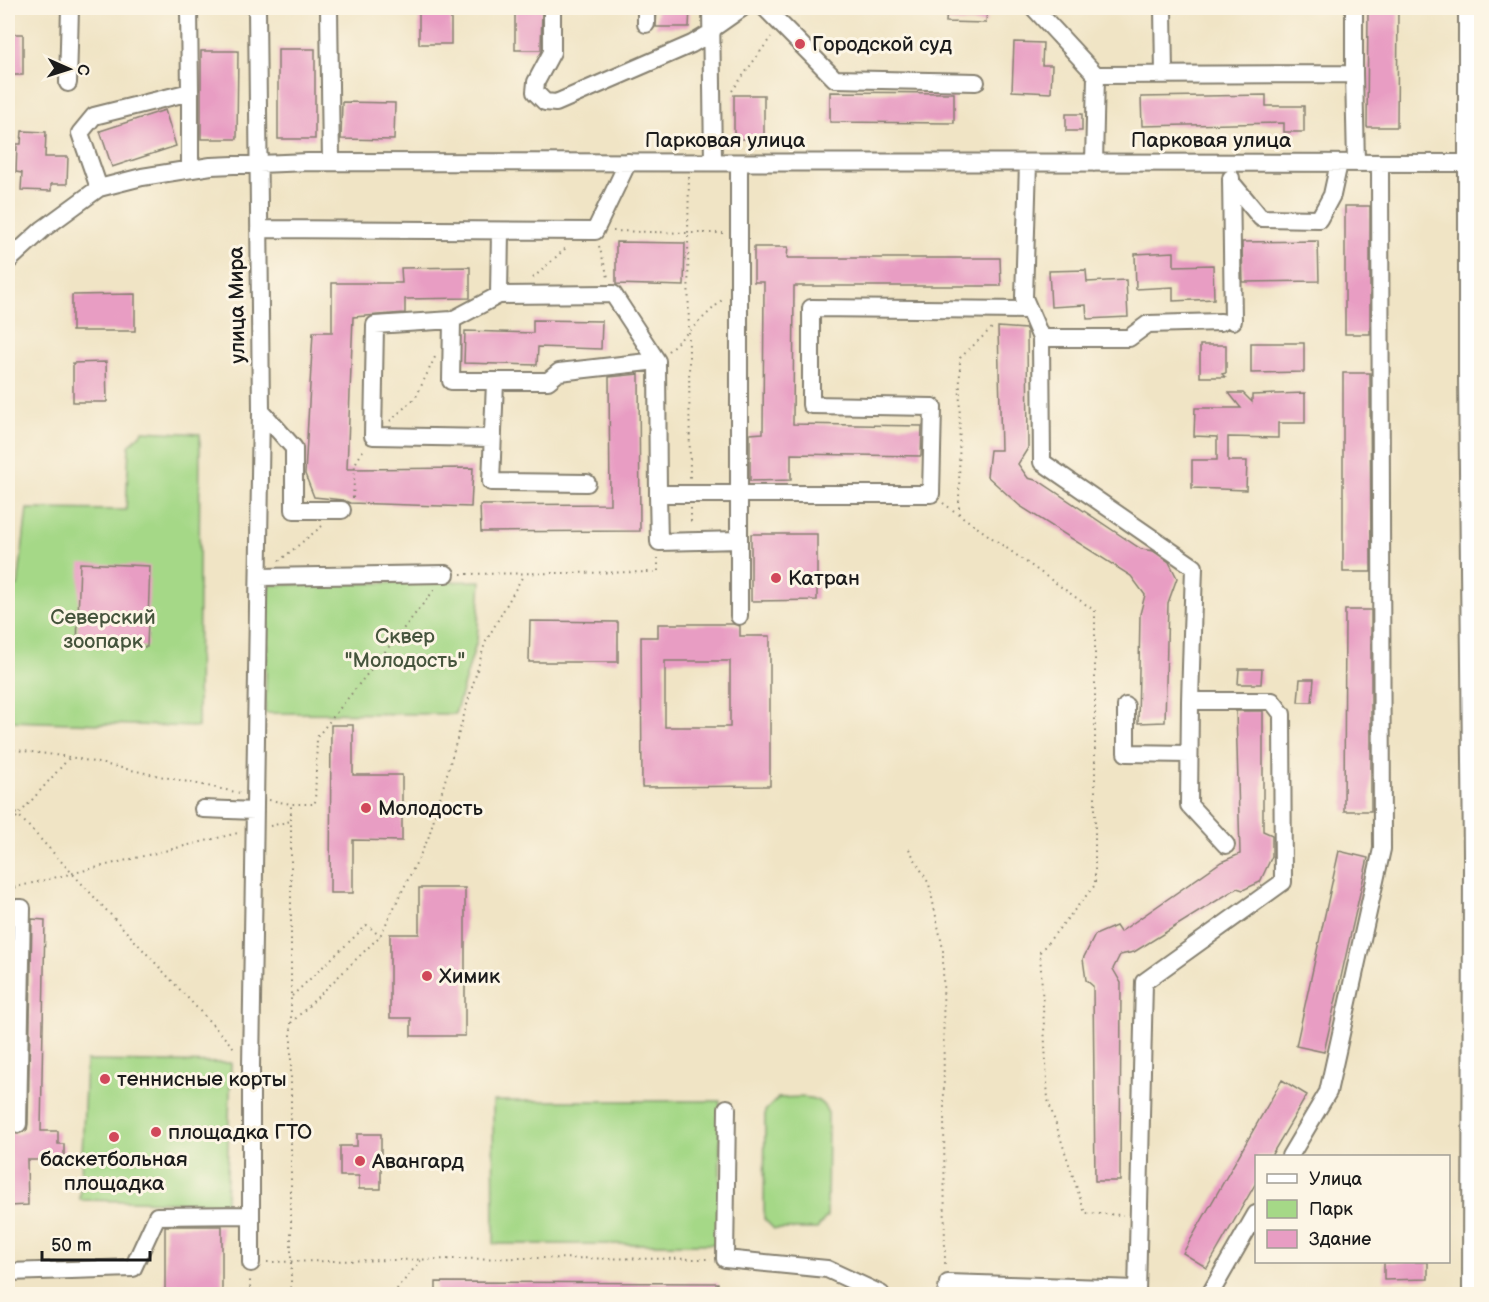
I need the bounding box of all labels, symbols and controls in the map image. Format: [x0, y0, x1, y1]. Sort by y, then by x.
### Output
place label: Городской суд [812, 32, 952, 57]
marker: Городской суд [793, 37, 807, 51]
north arrow [39, 39, 99, 99]
text: С [73, 64, 92, 76]
street label: Парковая улица [645, 128, 806, 153]
street label: Парковая улица [1131, 128, 1292, 153]
street label: улица Мира [223, 246, 251, 364]
place label: Катран [788, 566, 860, 591]
marker: Катран [769, 571, 783, 585]
park label: Северский зоопарк [50, 605, 156, 654]
park label: Сквер "Молодость" [345, 624, 465, 673]
place label: Молодость [378, 796, 483, 821]
marker: Молодость [359, 801, 373, 815]
place label: Химик [439, 964, 500, 989]
marker: Химик [420, 969, 434, 983]
place label: теннисные корты [117, 1067, 287, 1092]
marker: теннисные корты [98, 1072, 112, 1086]
place label: площадка ГТО [168, 1120, 312, 1145]
marker: площадка ГТО [149, 1125, 163, 1139]
marker: баскетбольная площадка [107, 1130, 121, 1144]
place label: баскетбольная площадка [40, 1147, 188, 1196]
place label: Авангард [371, 1149, 464, 1174]
marker: Авангард [353, 1154, 367, 1168]
legend [1255, 1155, 1450, 1263]
text: Улица [1309, 1169, 1363, 1190]
text: Парк [1309, 1199, 1353, 1220]
scale bar [42, 1224, 150, 1262]
text: Здание [1309, 1229, 1371, 1250]
text: 50 m [51, 1235, 92, 1256]

